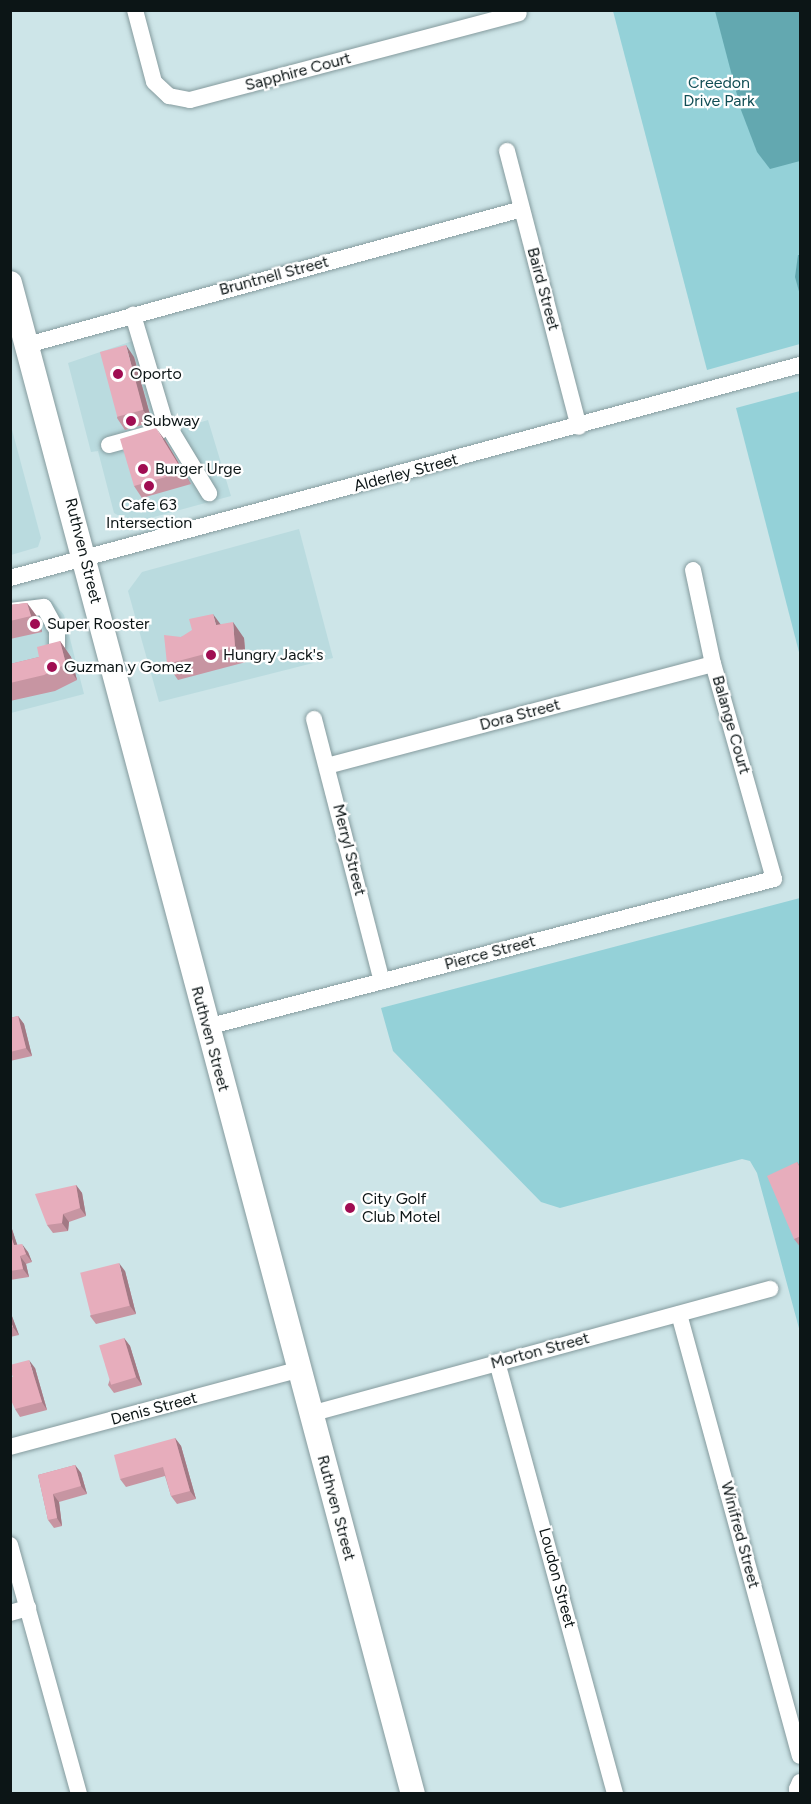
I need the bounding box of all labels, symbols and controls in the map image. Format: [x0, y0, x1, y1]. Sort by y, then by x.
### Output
street label: Sapphire Court [243, 49, 353, 95]
park label: Creedon Drive Park [683, 73, 755, 111]
street label: Baird Street [523, 245, 563, 333]
street label: Bruntnell Street [217, 252, 331, 300]
place label: Oporto [130, 364, 182, 384]
marker: Oporto [111, 367, 125, 381]
place label: Subway [143, 411, 200, 431]
marker: Subway [124, 414, 138, 428]
street label: Alderley Street [352, 450, 460, 496]
place label: Burger Urge [155, 459, 241, 479]
marker: Burger Urge [136, 462, 150, 476]
marker: Cafe 63 Intersection [142, 479, 156, 493]
place label: Cafe 63 Intersection [106, 495, 192, 533]
street label: Ruthven Street [61, 496, 105, 606]
place label: Super Rooster [47, 614, 149, 634]
marker: Super Rooster [28, 617, 42, 631]
place label: Hungry Jack's [223, 645, 324, 665]
marker: Hungry Jack's [204, 648, 218, 662]
place label: Guzman y Gomez [64, 657, 192, 677]
marker: Guzman y Gomez [45, 660, 59, 674]
street label: Balange Court [708, 673, 754, 777]
street label: Dora Street [478, 695, 562, 735]
street label: Merryl Street [328, 802, 370, 898]
street label: Pierce Street [442, 932, 538, 974]
street label: Ruthven Street [187, 984, 233, 1094]
place label: City Golf Club Motel [362, 1189, 440, 1227]
marker: City Golf Club Motel [343, 1201, 357, 1215]
street label: Morton Street [489, 1329, 591, 1373]
street label: Denis Street [109, 1388, 199, 1430]
street label: Ruthven Street [313, 1453, 359, 1563]
street label: Winifred Street [717, 1479, 763, 1591]
street label: Loudon Street [534, 1526, 580, 1630]

